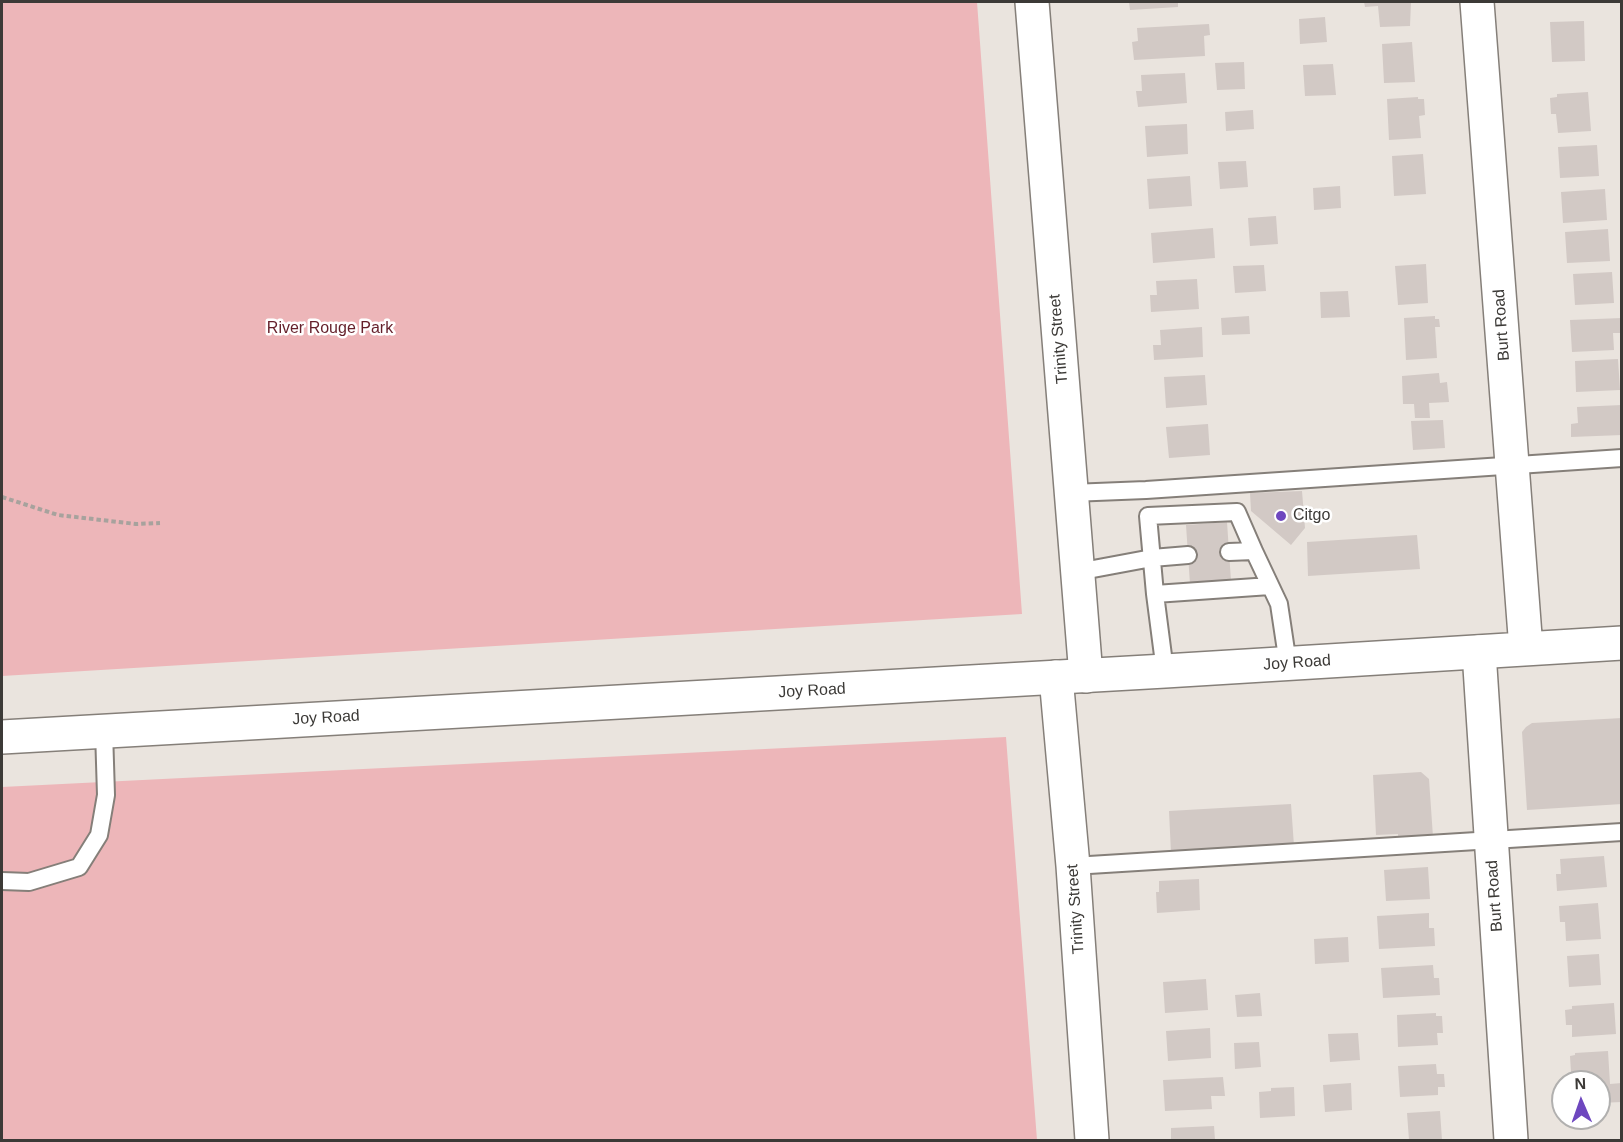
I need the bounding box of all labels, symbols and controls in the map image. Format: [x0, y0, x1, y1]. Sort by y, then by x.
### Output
street label: Burt Road [1490, 288, 1514, 362]
street label: Trinity Street [1046, 293, 1072, 385]
park label: River Rouge Park [267, 319, 393, 339]
place label: Citgo [1293, 506, 1330, 526]
marker: Citgo [1274, 509, 1288, 523]
street label: Joy Road [1263, 651, 1331, 675]
street label: Joy Road [778, 680, 846, 702]
street label: Joy Road [292, 707, 360, 729]
street label: Burt Road [1483, 859, 1507, 933]
street label: Trinity Street [1063, 863, 1089, 955]
north arrow [1551, 1070, 1611, 1130]
text: N [1574, 1075, 1586, 1092]

